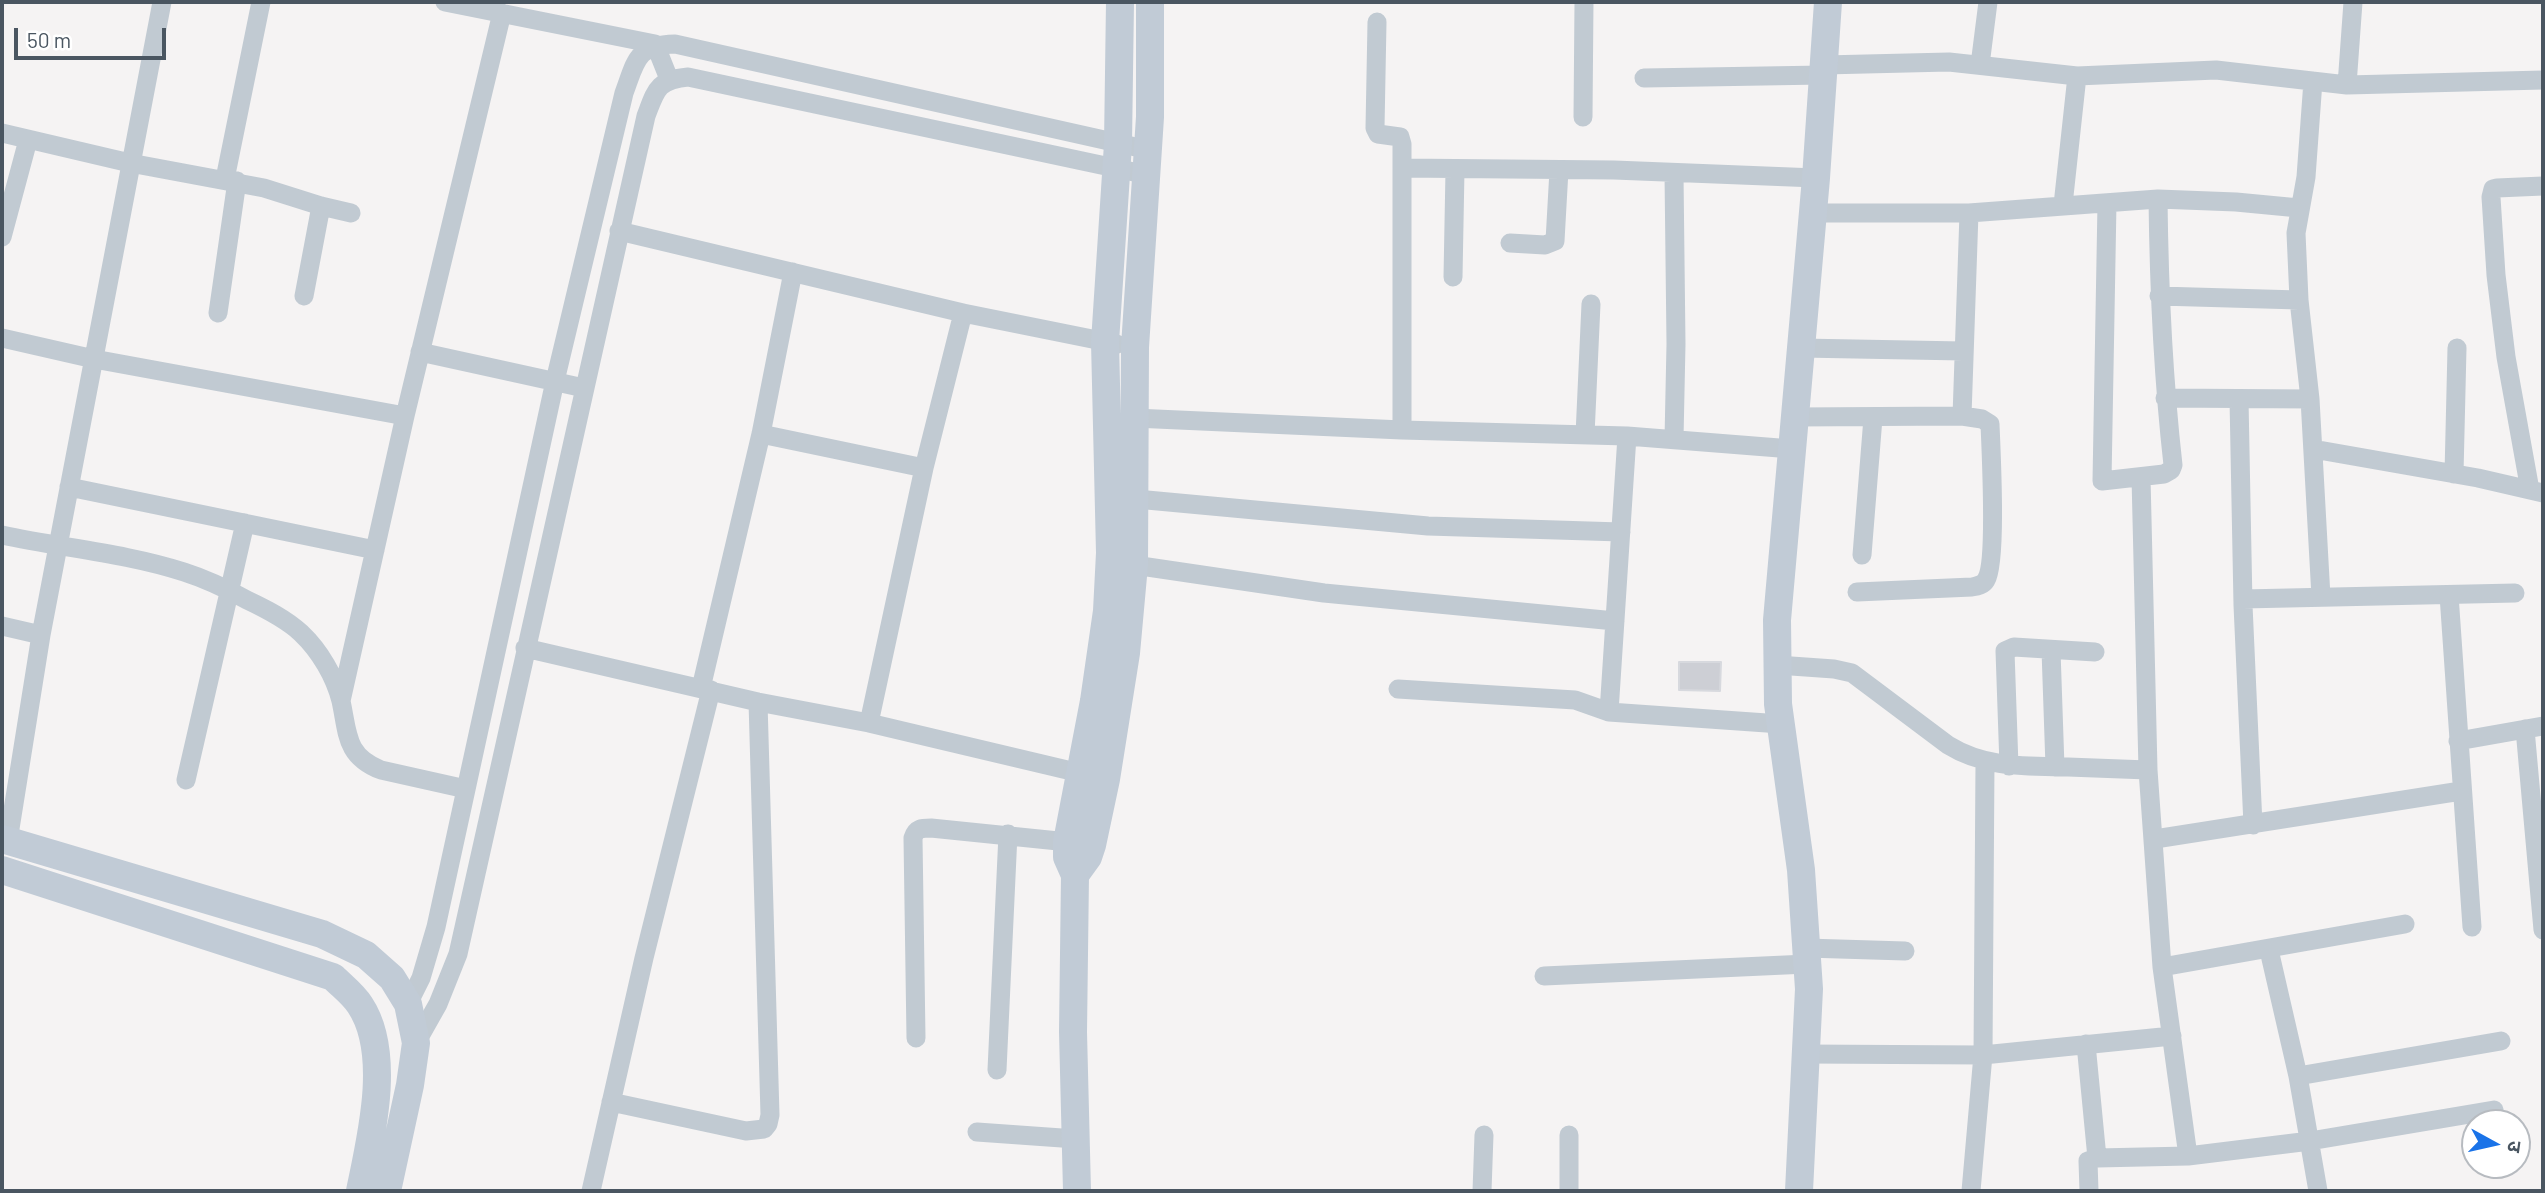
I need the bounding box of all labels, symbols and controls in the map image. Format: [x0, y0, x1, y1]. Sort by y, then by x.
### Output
scale bar [18, 14, 170, 58]
text: 50 m [27, 27, 71, 52]
north arrow [2461, 1109, 2531, 1179]
text: उ [2503, 1140, 2527, 1154]

